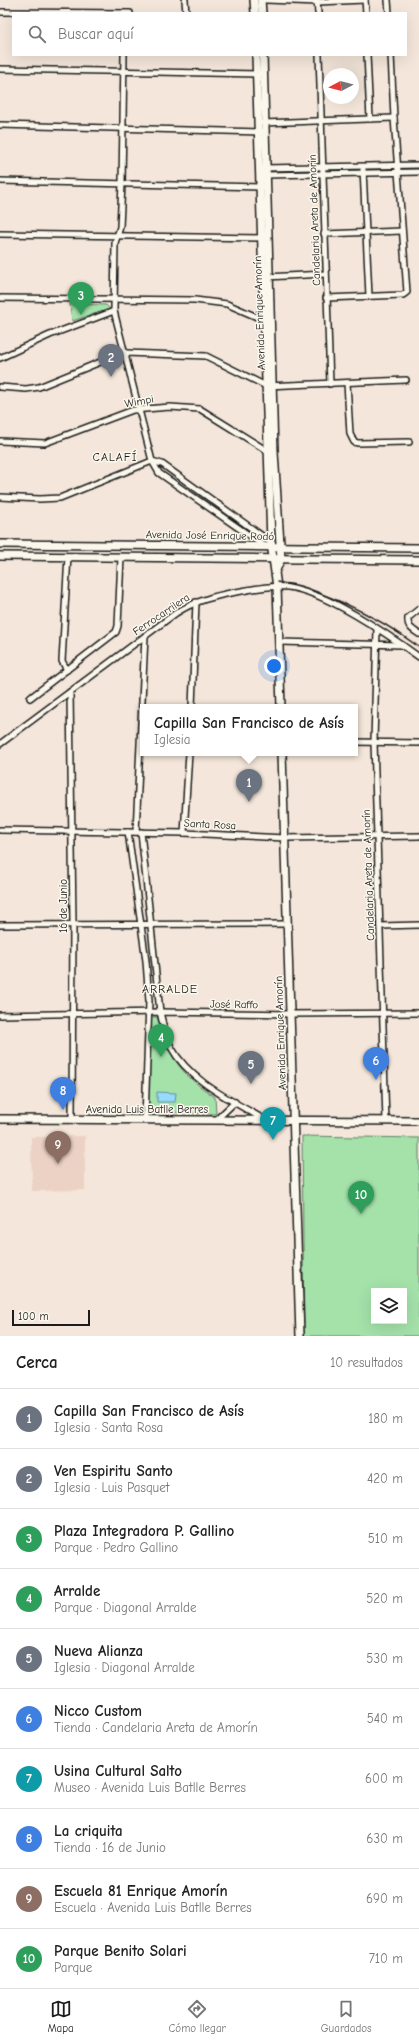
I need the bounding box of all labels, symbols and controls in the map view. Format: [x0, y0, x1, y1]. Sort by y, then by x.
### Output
search box [12, 12, 407, 56]
icon: search [26, 23, 48, 45]
text: Buscar aquí [58, 25, 134, 43]
north arrow [323, 68, 359, 104]
street label: Candelaria Areta de Amorín [306, 154, 323, 286]
street label: Avenida Enrique Amorín [251, 256, 268, 370]
pin: 3 [68, 282, 94, 315]
pin: 2 [98, 344, 124, 377]
street label: Wimpi [123, 393, 155, 410]
district label: CALAFÍ [93, 450, 137, 464]
street label: Avenida José Enrique Rodó [146, 528, 275, 543]
street label: Ferrocarrilera [130, 591, 192, 638]
your location [264, 656, 284, 676]
popup [140, 704, 358, 756]
text: Capilla San Francisco de Asís [154, 714, 344, 732]
text: Iglesia [154, 732, 190, 747]
pin: 1 [236, 769, 262, 802]
street label: Candelaria Areta de Amorín [360, 809, 377, 941]
street label: Santa Rosa [183, 817, 236, 832]
street label: 16 de Junio [57, 879, 70, 933]
street label: Avenida Enrique Amorín [272, 976, 289, 1090]
district label: ARRALDE [142, 982, 198, 996]
street label: José Raffo [210, 998, 258, 1011]
pin: 4 [148, 1024, 174, 1057]
pin: 6 [363, 1047, 389, 1080]
pin: 5 [238, 1051, 264, 1084]
pin: 8 [50, 1077, 76, 1110]
street label: Avenida Luis Batlle Berres [86, 1103, 209, 1116]
pin: 7 [260, 1107, 286, 1140]
pin: 9 [45, 1131, 71, 1164]
pin: 10 [348, 1181, 374, 1214]
map controls [371, 1288, 407, 1324]
button: layers [371, 1288, 407, 1324]
scale bar [12, 1308, 90, 1327]
text: 100 m [18, 1310, 49, 1323]
text: Cerca [16, 1353, 58, 1372]
text: 10 resultados [330, 1355, 403, 1370]
text: Capilla San Francisco de Asís [54, 1402, 244, 1420]
text: 1 [26, 1411, 32, 1426]
text: 180 m [368, 1411, 403, 1426]
text: Iglesia · Santa Rosa [54, 1420, 163, 1435]
text: Ven Espiritu Santo [54, 1462, 173, 1480]
text: 2 [26, 1471, 32, 1486]
text: 420 m [367, 1471, 403, 1486]
text: Iglesia · Luis Pasquet [54, 1480, 169, 1495]
text: Plaza Integradora P. Gallino [54, 1522, 234, 1540]
text: 3 [26, 1531, 32, 1546]
text: 510 m [368, 1531, 403, 1546]
text: Parque · Pedro Gallino [54, 1540, 178, 1555]
text: Arralde [54, 1582, 100, 1600]
text: 4 [26, 1591, 32, 1606]
text: 520 m [366, 1591, 403, 1606]
text: Parque · Diagonal Arralde [54, 1600, 197, 1615]
text: Nueva Alianza [54, 1642, 143, 1660]
text: 5 [26, 1651, 32, 1666]
text: 530 m [366, 1651, 403, 1666]
text: Iglesia · Diagonal Arralde [54, 1660, 195, 1675]
text: Nicco Custom [54, 1702, 142, 1720]
text: 6 [26, 1711, 32, 1726]
text: 540 m [367, 1711, 403, 1726]
text: Tienda · Candelaria Areta de Amorín [54, 1720, 258, 1735]
text: Usina Cultural Salto [54, 1762, 182, 1780]
text: 7 [26, 1771, 32, 1786]
text: 600 m [365, 1771, 403, 1786]
text: Museo · Avenida Luis Batlle Berres [54, 1780, 246, 1795]
text: La criquita [54, 1822, 123, 1840]
text: 8 [26, 1831, 32, 1846]
text: 630 m [366, 1831, 403, 1846]
text: Tienda · 16 de Junio [54, 1840, 166, 1855]
text: Escuela 81 Enrique Amorín [54, 1882, 228, 1900]
text: 9 [26, 1891, 32, 1906]
text: 690 m [366, 1891, 403, 1906]
text: Escuela · Avenida Luis Batlle Berres [54, 1900, 252, 1915]
text: Parque Benito Solari [54, 1942, 187, 1960]
text: 10 [23, 1951, 35, 1966]
text: 710 m [369, 1951, 403, 1966]
text: Parque [54, 1960, 92, 1975]
tab: Mapa [47, 1998, 74, 2035]
tab: Cómo llegar [169, 1998, 226, 2035]
tab: Guardados [321, 1998, 372, 2035]

